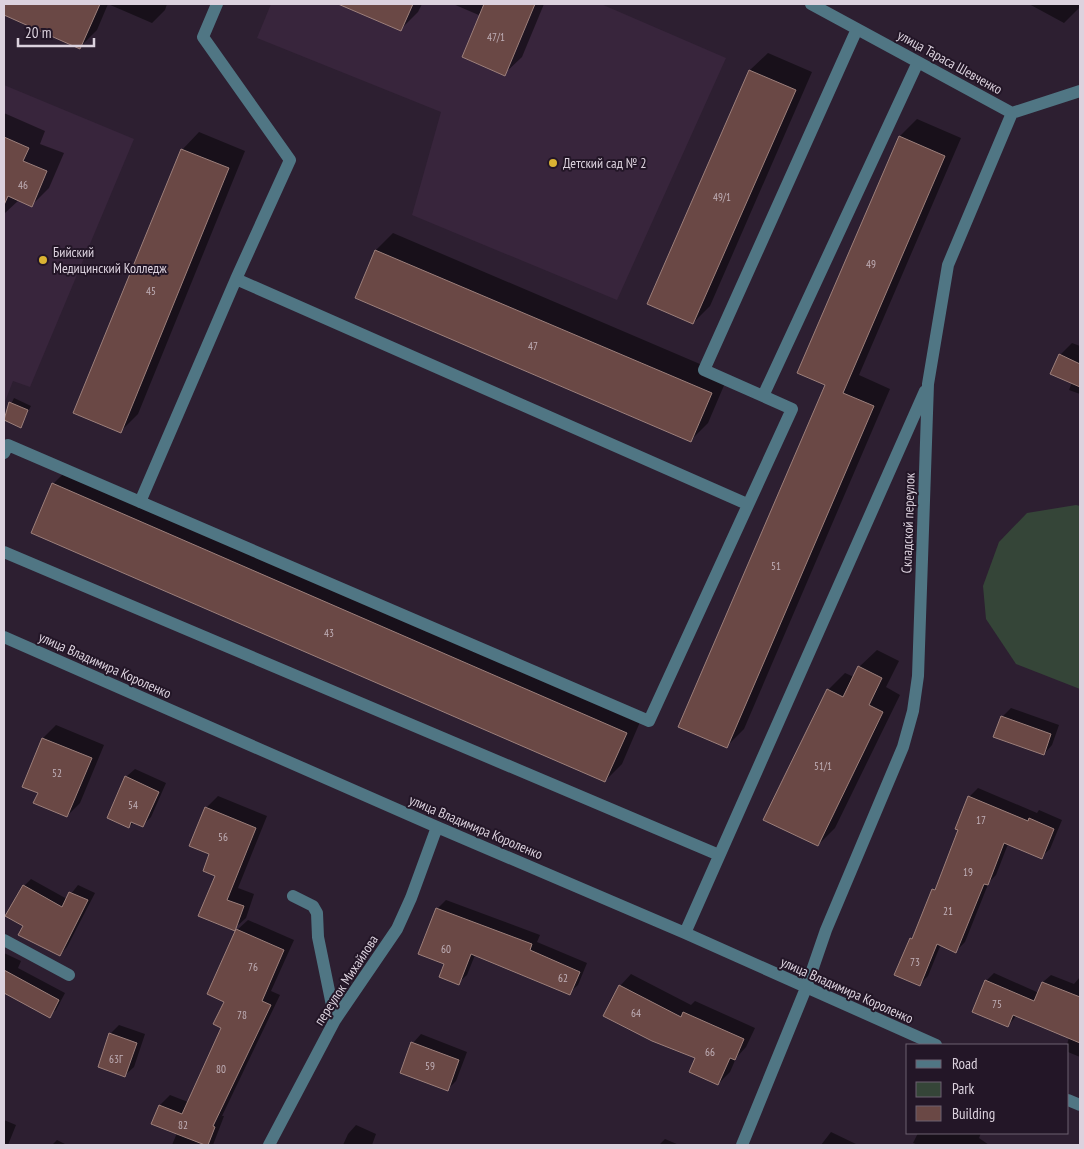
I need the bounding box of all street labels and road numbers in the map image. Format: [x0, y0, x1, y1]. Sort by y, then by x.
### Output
street label: улица Тараса Шевченко [894, 26, 1006, 98]
street label: Складской переулок [897, 472, 919, 574]
street label: улица Владимира Короленко [36, 628, 174, 702]
street label: улица Владимира Короленко [407, 791, 545, 863]
street label: переулок Михайлова [310, 931, 382, 1029]
street label: улица Владимира Короленко [778, 953, 916, 1027]

